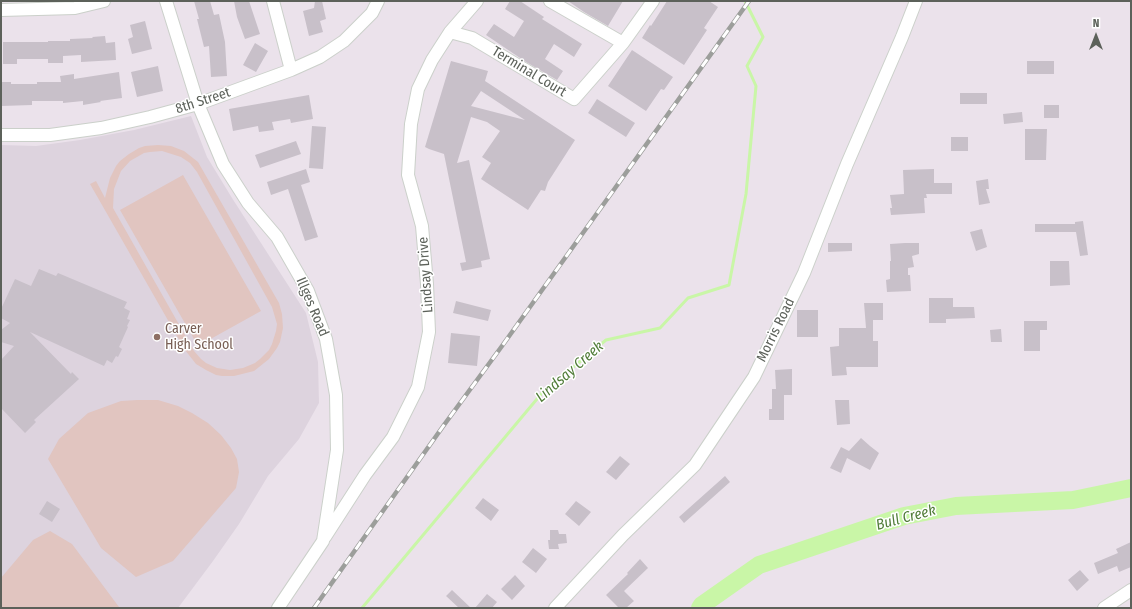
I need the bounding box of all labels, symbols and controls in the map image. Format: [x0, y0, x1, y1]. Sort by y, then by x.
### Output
north arrow [1076, 16, 1116, 56]
text: N [1093, 17, 1099, 30]
street label: Terminal Court [489, 43, 569, 101]
street label: 8th Street [173, 84, 233, 118]
street label: Lindsay Drive [415, 236, 437, 314]
street label: Illges Road [292, 275, 332, 339]
street label: Morris Road [753, 295, 799, 365]
place label: Carver High School [165, 321, 233, 354]
marker: Carver High School [152, 332, 162, 342]
water label: Lindsay Creek [532, 338, 608, 406]
water label: Bull Creek [874, 501, 938, 535]

